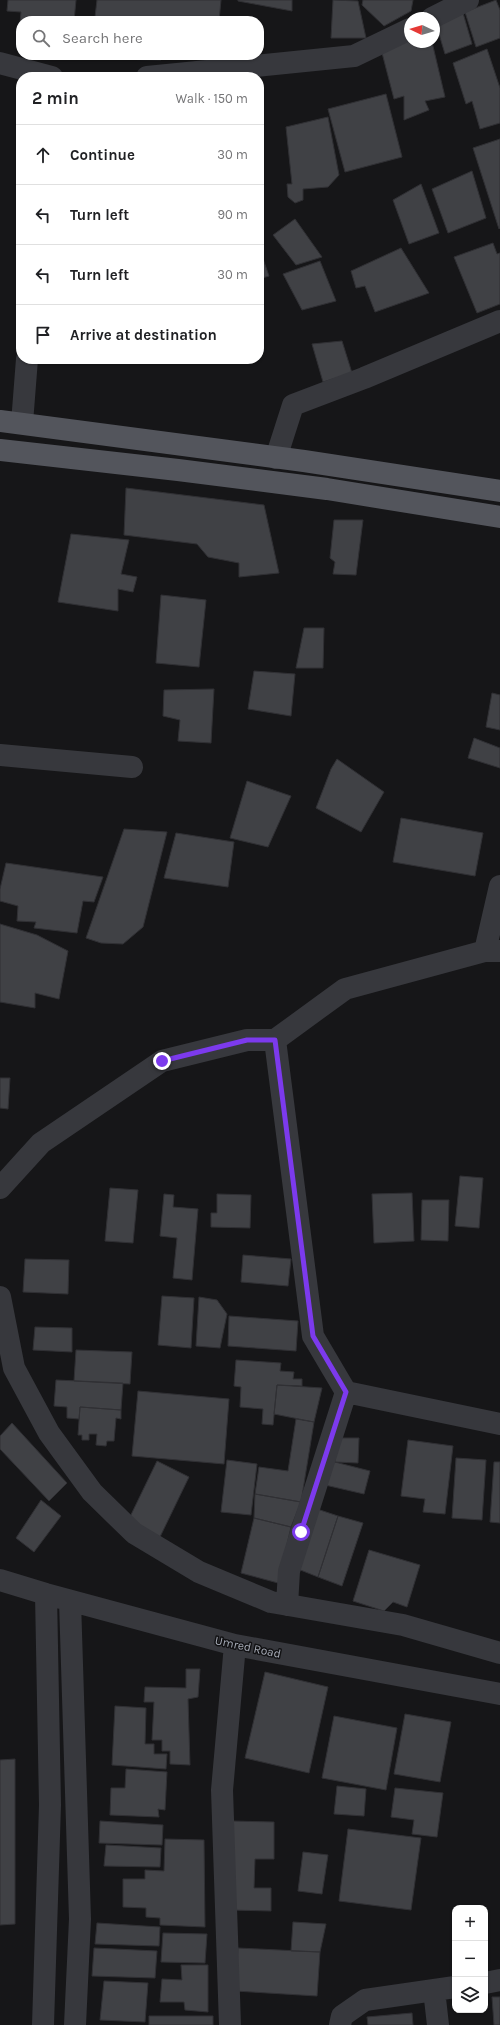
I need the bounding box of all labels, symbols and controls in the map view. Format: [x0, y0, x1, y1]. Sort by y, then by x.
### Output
north arrow [404, 12, 440, 48]
search box [16, 16, 264, 60]
icon: search [30, 27, 52, 49]
text: Search here [62, 29, 143, 47]
text: 2 min [32, 88, 79, 108]
text: Walk · 150 m [176, 91, 248, 106]
icon: ahead [32, 144, 54, 166]
text: Continue [70, 146, 135, 164]
text: 30 m [217, 147, 248, 162]
icon: left [32, 204, 54, 226]
text: Turn left [70, 206, 129, 224]
text: 90 m [217, 207, 248, 222]
icon: left [32, 264, 54, 286]
text: Turn left [70, 266, 129, 284]
text: 30 m [217, 267, 248, 282]
icon: arrive [32, 324, 54, 346]
text: Arrive at destination [70, 326, 217, 344]
route end [153, 1052, 171, 1070]
route start [292, 1523, 310, 1541]
street label: Umred Road [214, 1633, 282, 1661]
map controls [452, 1905, 488, 2013]
button: + [452, 1905, 488, 1941]
button: − [452, 1941, 488, 1977]
button: layers [452, 1977, 488, 2013]

